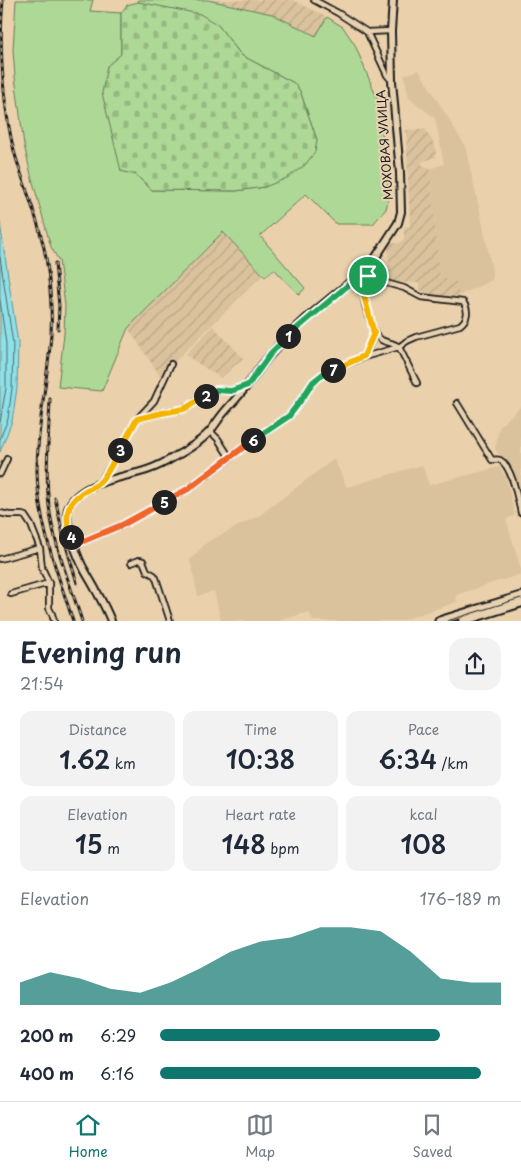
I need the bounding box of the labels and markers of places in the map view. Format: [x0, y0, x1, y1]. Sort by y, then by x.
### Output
pin [347, 255, 389, 297]
pin: 1 [276, 324, 300, 348]
pin: 7 [320, 358, 346, 382]
pin: 2 [194, 384, 218, 408]
pin: 6 [240, 428, 266, 452]
pin: 3 [108, 438, 132, 462]
pin: 5 [152, 490, 176, 514]
pin: 4 [58, 524, 84, 550]

